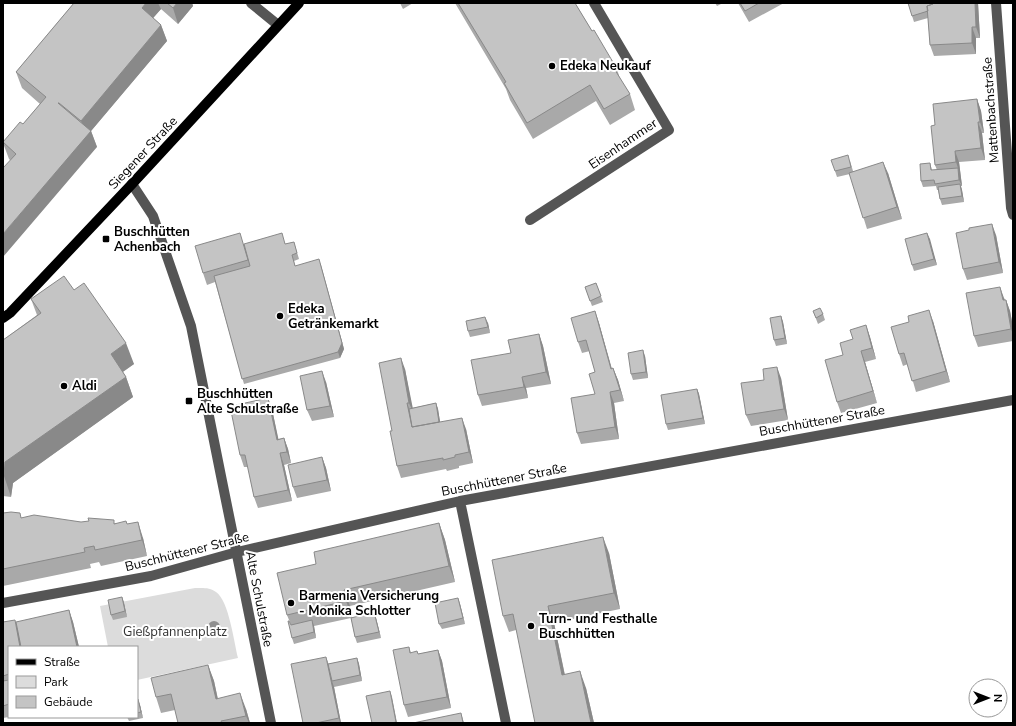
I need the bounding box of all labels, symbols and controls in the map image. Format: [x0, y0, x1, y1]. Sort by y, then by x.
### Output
street label: Mattenbachstraße [978, 56, 1004, 164]
place label: Edeka Neukauf [560, 57, 651, 75]
marker: Edeka Neukauf [547, 61, 557, 71]
street label: Siegener Straße [104, 113, 182, 193]
street label: Eisenhammer [585, 114, 661, 174]
place label: Buschhütten Achenbach [114, 223, 190, 256]
marker: Buschhütten Achenbach [101, 234, 111, 244]
place label: Edeka Getränkemarkt [288, 300, 380, 333]
marker: Edeka Getränkemarkt [275, 311, 285, 321]
place label: Aldi [72, 377, 97, 395]
marker: Aldi [59, 381, 69, 391]
place label: Buschhütten Alte Schulstraße [197, 385, 299, 418]
marker: Buschhütten Alte Schulstraße [184, 396, 194, 406]
street label: Buschhüttener Straße [758, 401, 886, 441]
street label: Buschhüttener Straße [440, 459, 568, 501]
street label: Buschhüttener Straße [123, 528, 251, 576]
street label: Alte Schulstraße [241, 549, 277, 649]
place label: Barmenia Versicherung - Monika Schlotter [299, 587, 439, 620]
marker: Barmenia Versicherung - Monika Schlotter [286, 598, 296, 608]
place label: Turn- und Festhalle Buschhütten [539, 610, 657, 643]
marker: Turn- und Festhalle Buschhütten [526, 621, 536, 631]
park label: Gießpfannenplatz [123, 623, 227, 641]
legend [8, 646, 138, 718]
text: Straße [44, 654, 80, 670]
text: Park [44, 674, 69, 690]
north arrow [968, 678, 1008, 718]
text: Gebäude [44, 694, 93, 710]
text: N [990, 694, 1005, 702]

